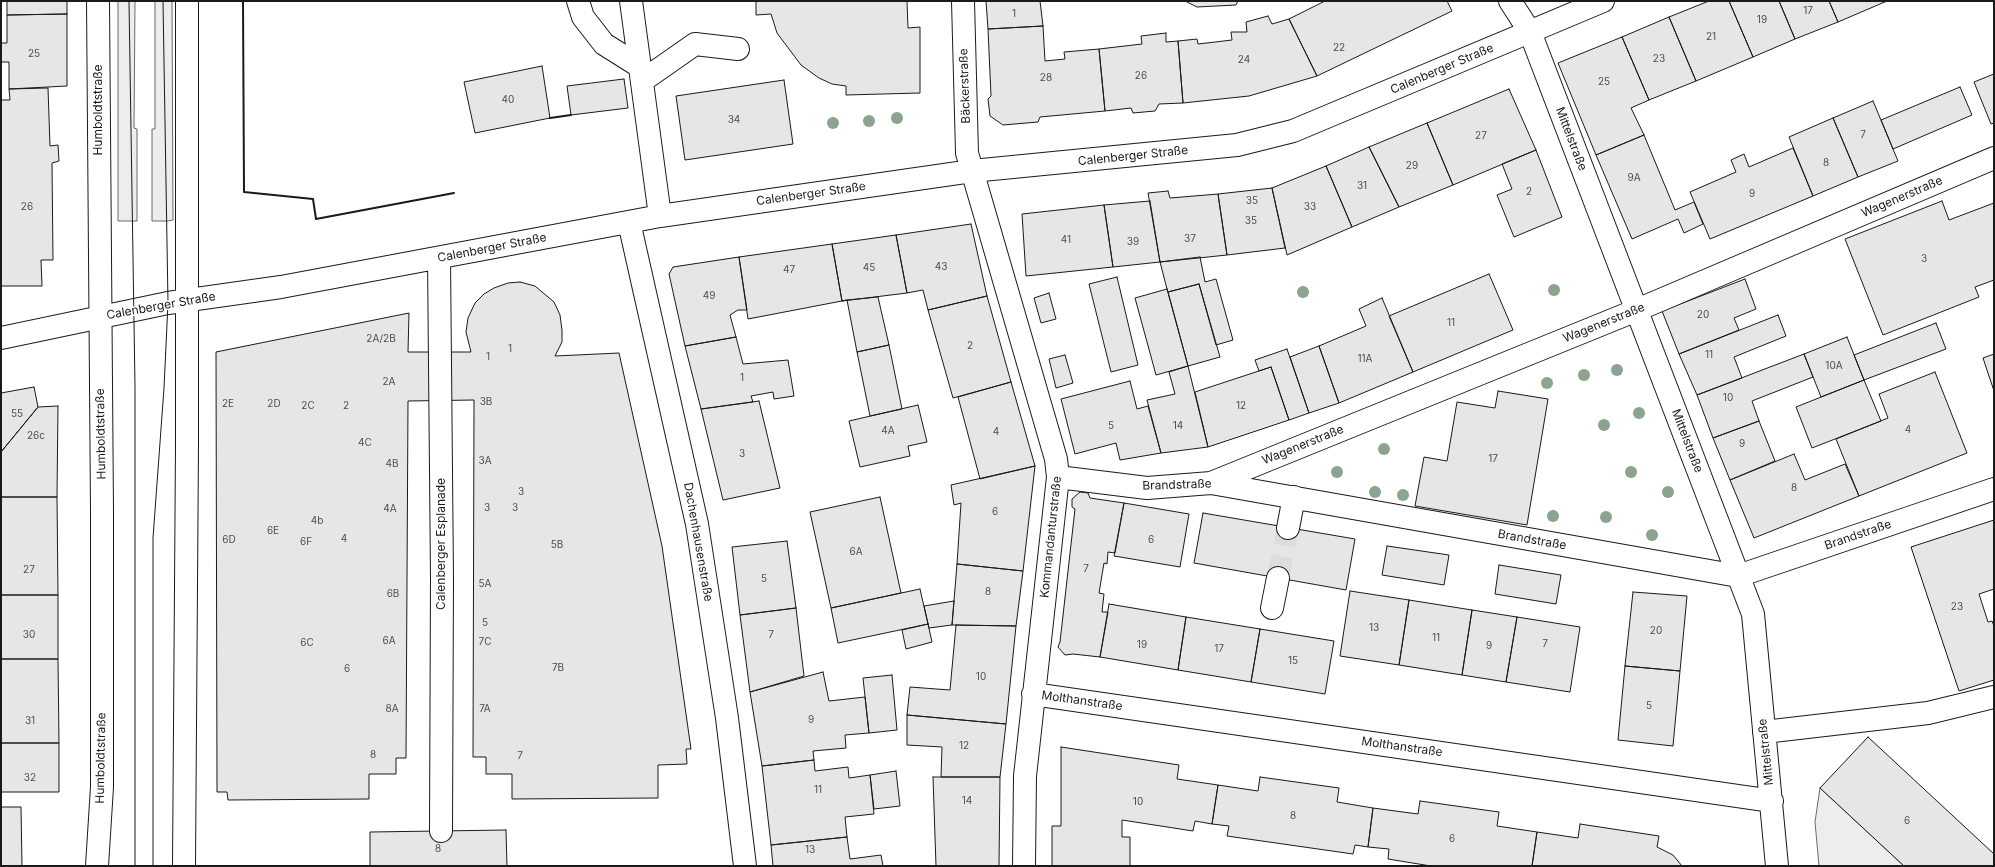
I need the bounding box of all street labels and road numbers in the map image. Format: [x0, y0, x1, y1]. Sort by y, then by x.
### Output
street label: Calenberger Straße [1388, 41, 1496, 97]
street label: Bäckerstraße [956, 48, 974, 124]
street label: Humboldtstraße [91, 64, 105, 156]
street label: Mittelstraße [1552, 105, 1590, 173]
street label: Calenberger Straße [1077, 143, 1189, 169]
street label: Wagenerstraße [1859, 173, 1945, 221]
street label: Calenberger Straße [755, 179, 867, 209]
street label: Calenberger Straße [436, 230, 548, 266]
street label: Calenberger Straße [105, 289, 217, 323]
street label: Wagenerstraße [1561, 300, 1647, 346]
street label: Humboldtstraße [93, 388, 109, 480]
street label: Mittelstraße [1668, 407, 1706, 475]
street label: Wagenerstraße [1260, 422, 1346, 468]
street label: Kommandanturstraße [1037, 475, 1065, 599]
street label: Brandstraße [1142, 477, 1212, 493]
street label: Calenberger Esplanade [434, 478, 448, 610]
street label: Dachenhausenstraße [680, 481, 716, 603]
street label: Brandstraße [1823, 517, 1893, 553]
street label: Brandstraße [1497, 527, 1567, 553]
street label: Molthanstraße [1040, 688, 1124, 714]
street label: Humboldtstraße [93, 712, 109, 804]
street label: Mittelstraße [1755, 718, 1777, 786]
street label: Molthanstraße [1360, 734, 1444, 760]

